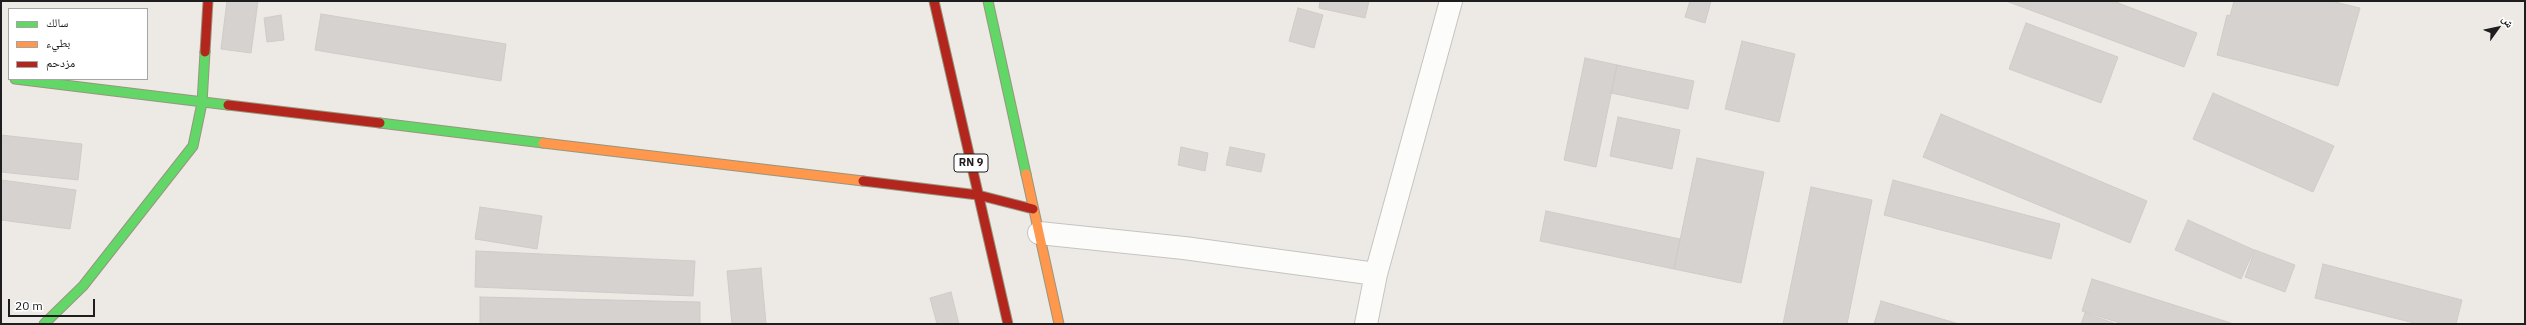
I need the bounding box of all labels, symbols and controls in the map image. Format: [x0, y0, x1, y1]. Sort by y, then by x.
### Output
legend [8, 8, 148, 80]
north arrow [2478, 8, 2518, 48]
text: ش [2499, 13, 2517, 30]
text: سالك [46, 15, 68, 30]
text: بطيء [46, 35, 70, 50]
text: مزدحم [46, 55, 75, 70]
road number: RN 9 [954, 154, 988, 172]
scale bar [10, 291, 97, 317]
text: 20 m [15, 298, 43, 313]

